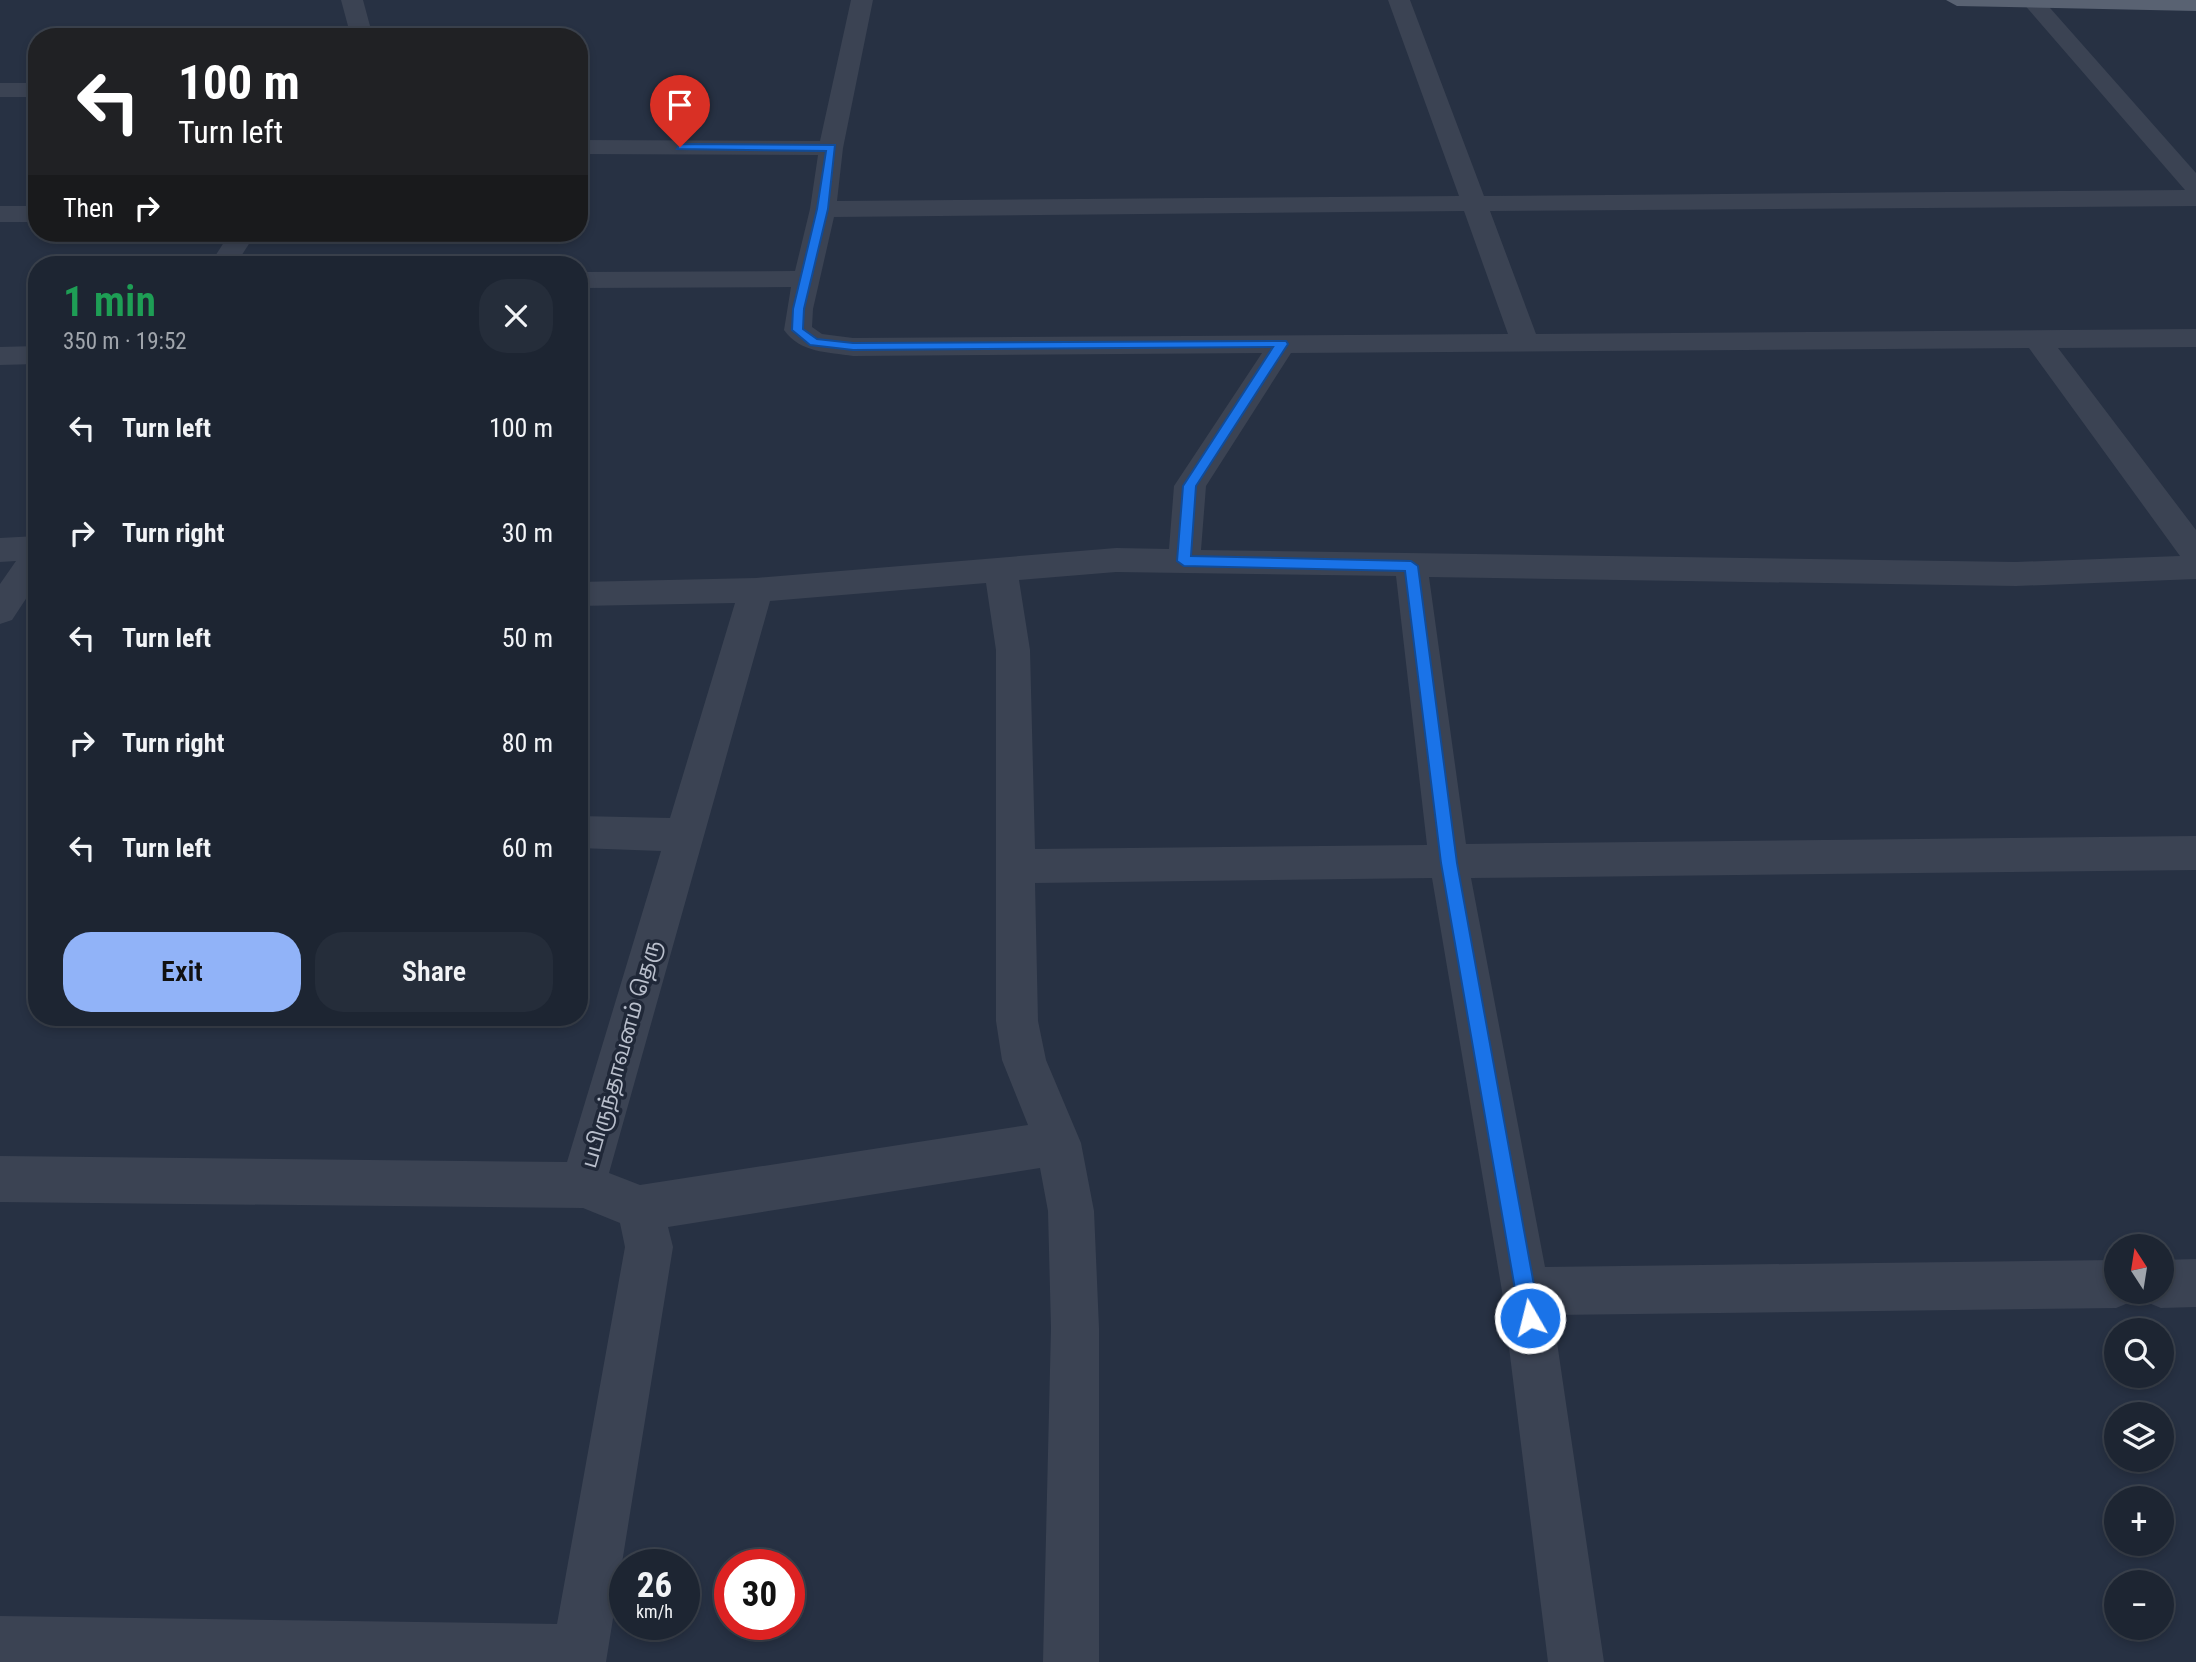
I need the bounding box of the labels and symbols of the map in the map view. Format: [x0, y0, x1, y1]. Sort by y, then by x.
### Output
pin [650, 75, 710, 147]
street label: பபிருந்தாவனம் தெரு [577, 937, 667, 1171]
north arrow [2104, 1234, 2174, 1304]
position arrow [1493, 1281, 1567, 1355]
speed limit sign: 30 [714, 1549, 805, 1640]

